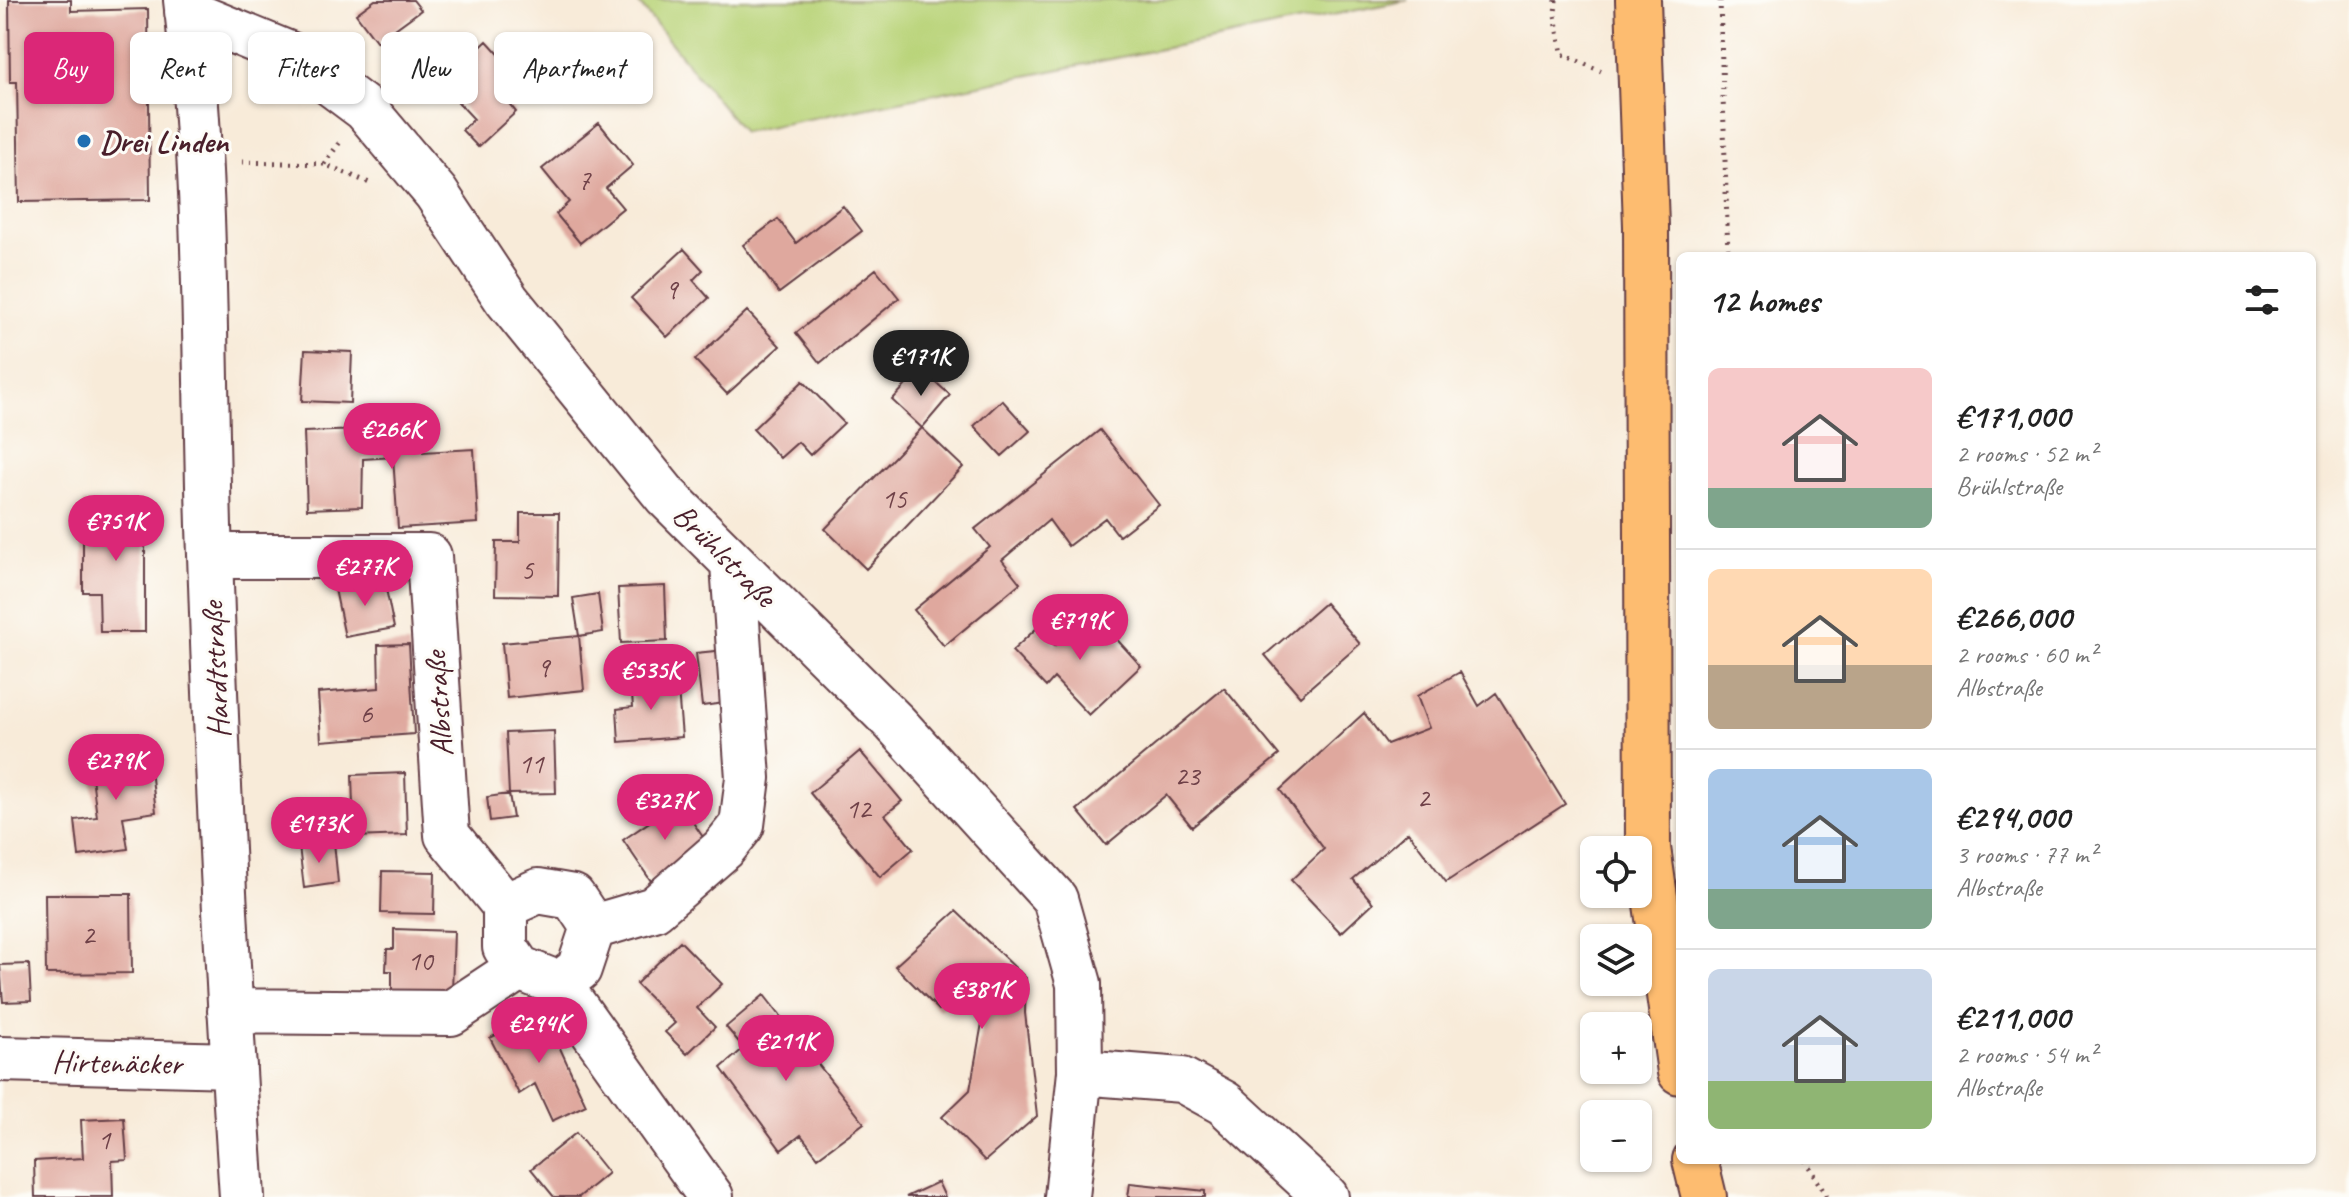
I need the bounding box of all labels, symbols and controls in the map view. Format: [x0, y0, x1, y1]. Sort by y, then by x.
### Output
chip: Buy [24, 32, 114, 104]
chip: Rent [130, 32, 232, 104]
chip: Filters [248, 32, 365, 104]
chip: New [381, 32, 478, 104]
chip: Apartment [494, 32, 653, 104]
place label: Drei Linden [100, 121, 229, 162]
marker: Drei Linden [75, 132, 93, 150]
house number: 7 [578, 162, 592, 197]
house number: 9 [665, 272, 680, 307]
icon: filters [2240, 278, 2284, 322]
text: 12 homes [1708, 279, 1819, 322]
pin: €171K [865, 330, 977, 398]
text: €171K [891, 339, 951, 372]
text: €171,000 [1956, 394, 2070, 437]
icon: home [1772, 400, 1868, 496]
pin: €266K [336, 403, 448, 471]
text: €266K [361, 412, 423, 445]
text: 2 rooms · 52 m² [1956, 437, 2097, 470]
text: Brühlstraße [1956, 470, 2062, 503]
house number: 15 [881, 481, 908, 516]
pin: €751K [60, 495, 172, 563]
street label: Brühlstraße [664, 495, 787, 618]
text: €751K [86, 504, 146, 537]
pin: €277K [309, 540, 421, 608]
text: €277K [335, 549, 395, 582]
house number: 5 [521, 552, 535, 587]
pin: €719K [1024, 594, 1136, 662]
text: €266,000 [1956, 595, 2071, 638]
street label: Hardtstraße [191, 598, 240, 739]
icon: home [1772, 601, 1868, 697]
text: €719K [1050, 603, 1110, 636]
text: 2 rooms · 60 m² [1956, 638, 2097, 671]
pin: €535K [595, 644, 707, 712]
street label: Albstraße [414, 647, 463, 758]
house number: 9 [537, 650, 552, 685]
text: €535K [621, 653, 681, 686]
text: Albstraße [1956, 671, 2042, 704]
house number: 6 [360, 696, 374, 731]
pin: €279K [60, 734, 172, 802]
text: €279K [86, 743, 146, 776]
house number: 11 [518, 746, 545, 781]
house number: 23 [1174, 758, 1202, 793]
pin: €327K [609, 774, 721, 842]
house number: 2 [1417, 780, 1432, 815]
text: €327K [635, 783, 695, 816]
house number: 12 [845, 791, 873, 826]
text: €294,000 [1956, 795, 2069, 838]
pin: €173K [263, 797, 375, 865]
icon: home [1772, 801, 1868, 897]
text: €173K [289, 806, 349, 839]
map controls [1580, 836, 1652, 1172]
button: locate [1580, 836, 1652, 908]
text: 3 rooms · 77 m² [1956, 838, 2097, 871]
text: Albstraße [1956, 871, 2042, 904]
house number: 2 [82, 917, 97, 952]
button: layers [1580, 924, 1652, 996]
house number: 10 [407, 943, 435, 978]
pin: €381K [926, 963, 1038, 1031]
text: €381K [952, 972, 1012, 1005]
text: €211,000 [1956, 995, 2070, 1038]
pin: €294K [483, 997, 595, 1065]
icon: home [1772, 1001, 1868, 1097]
text: €294K [509, 1006, 569, 1039]
button: + [1580, 1012, 1652, 1084]
pin: €211K [730, 1015, 842, 1083]
text: €211K [756, 1024, 816, 1057]
text: 2 rooms · 54 m² [1956, 1038, 2097, 1071]
street label: Hirtenäcker [52, 1041, 185, 1084]
text: Albstraße [1956, 1071, 2042, 1104]
button: − [1580, 1100, 1652, 1172]
house number: 1 [98, 1122, 112, 1157]

